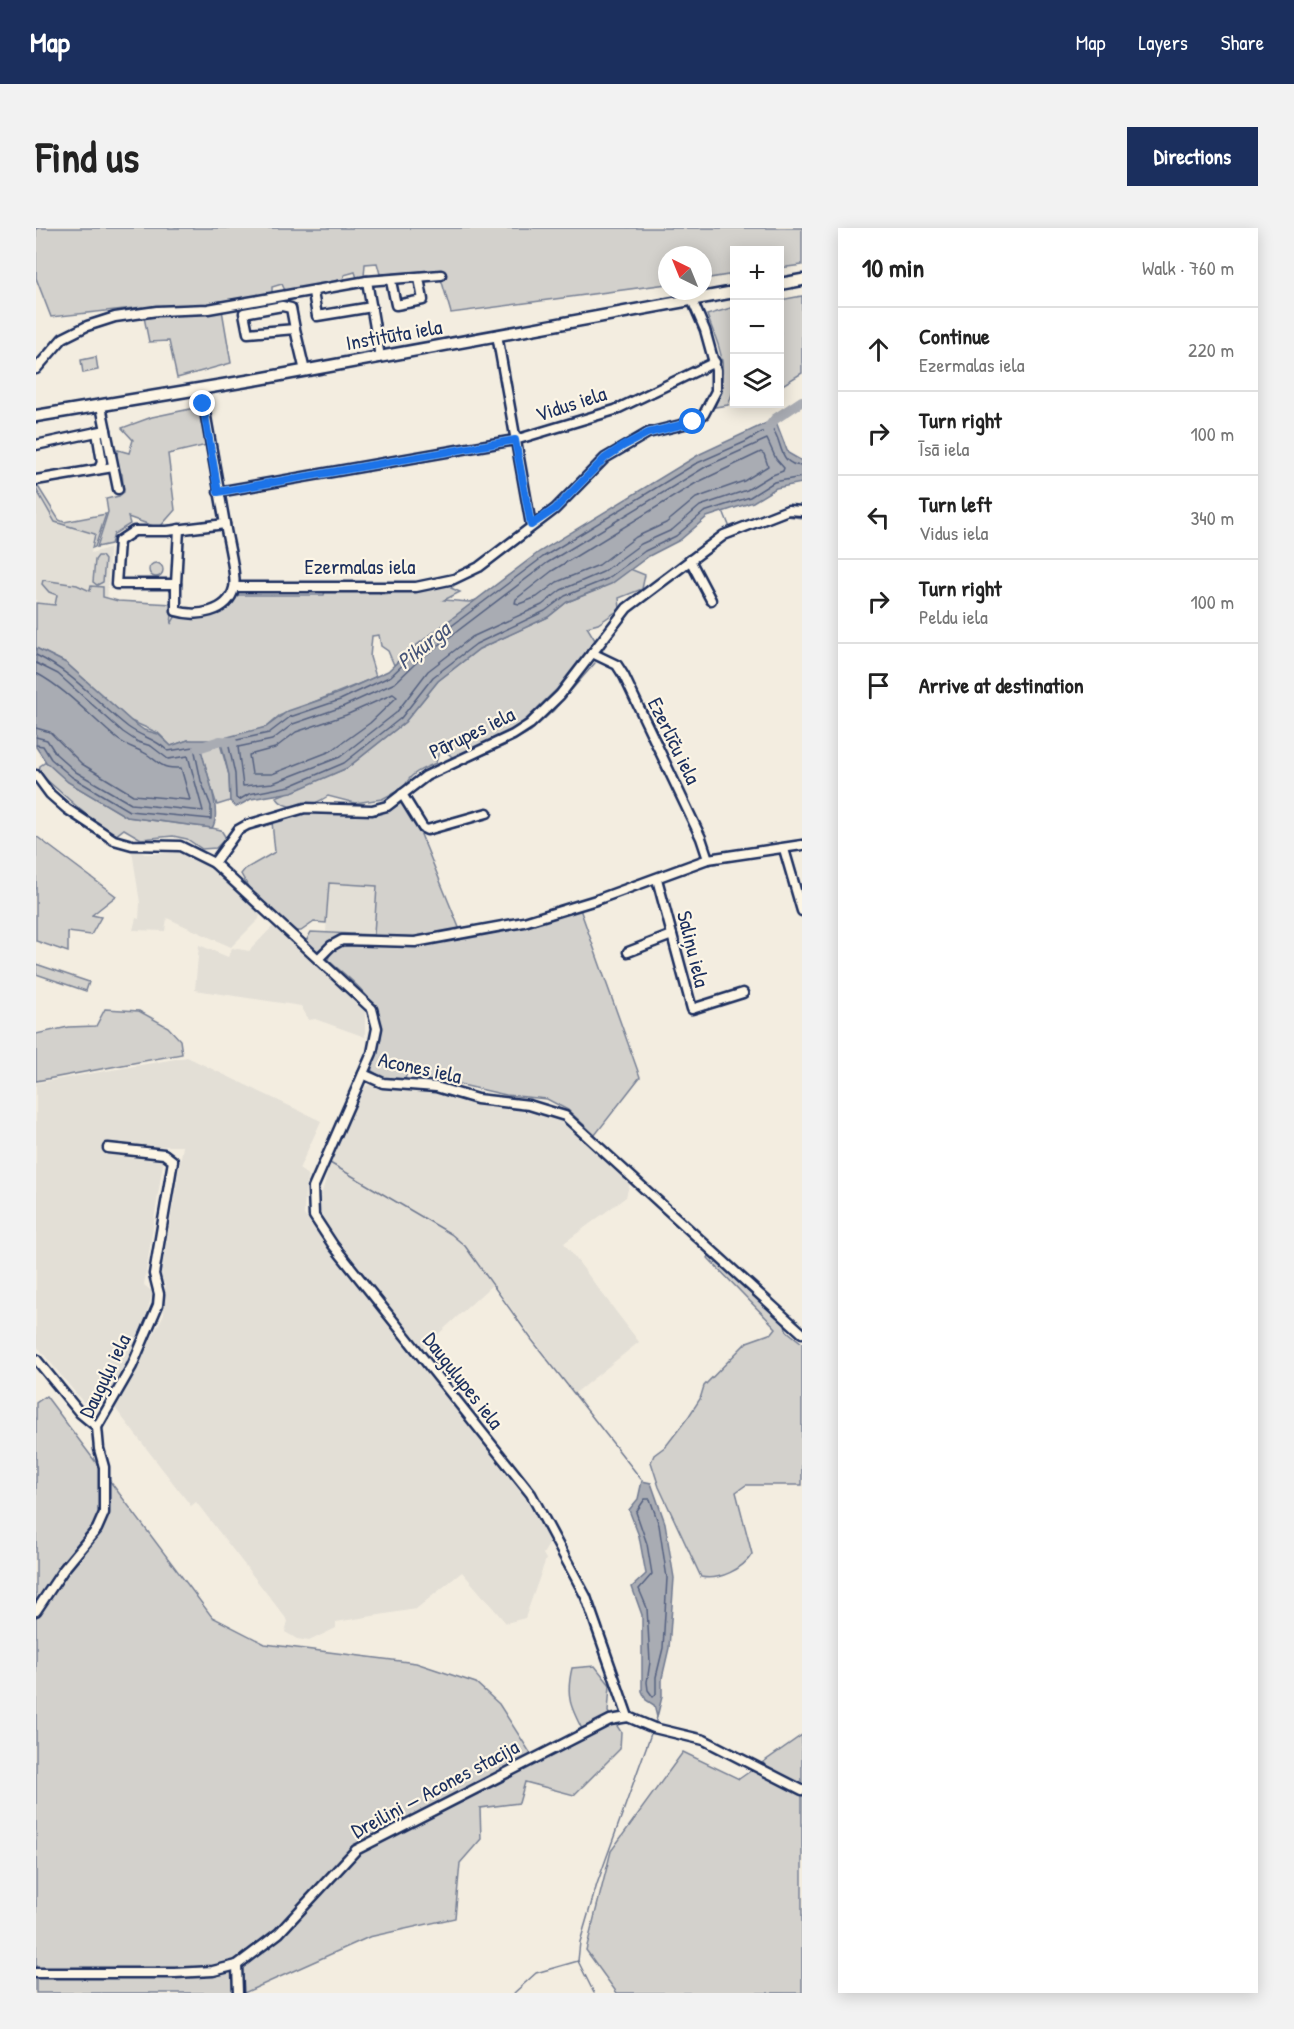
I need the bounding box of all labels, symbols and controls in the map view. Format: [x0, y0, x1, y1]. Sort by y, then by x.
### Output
text: Map [30, 23, 70, 61]
text: Map [1076, 28, 1105, 57]
text: Layers [1138, 28, 1188, 57]
text: Share [1221, 28, 1264, 57]
button: Directions [1127, 127, 1258, 186]
text: Find us [36, 128, 139, 185]
north arrow [658, 246, 712, 300]
map controls [730, 246, 784, 408]
button: + [730, 246, 784, 300]
text: 10 min [862, 250, 924, 285]
text: Walk · 760 m [1142, 254, 1234, 281]
button: − [730, 300, 784, 354]
street label: Institūta iela [344, 312, 444, 357]
text: Continue [919, 321, 990, 351]
icon: ahead [862, 333, 895, 366]
text: 220 m [1188, 336, 1234, 363]
text: Ezermalas iela [919, 351, 1025, 378]
button: layers [730, 354, 784, 408]
street label: Vidus iela [532, 378, 610, 429]
route end [189, 390, 215, 416]
text: Turn right [919, 405, 1002, 435]
route start [679, 408, 705, 434]
icon: right [862, 417, 895, 450]
text: 100 m [1191, 420, 1234, 447]
text: Īsā iela [919, 435, 969, 462]
text: Turn left [919, 489, 992, 519]
icon: left [862, 501, 895, 534]
text: 340 m [1190, 504, 1234, 531]
text: Vidus iela [919, 519, 988, 546]
street label: Ezermalas iela [305, 552, 415, 581]
text: Turn right [919, 573, 1002, 603]
icon: right [862, 585, 895, 618]
text: 100 m [1191, 588, 1234, 615]
text: Peldu iela [919, 603, 988, 630]
water label: Piķurga [390, 613, 458, 676]
icon: arrive [862, 669, 895, 702]
text: Arrive at destination [919, 670, 1084, 700]
street label: Ezerlīču iela [641, 693, 708, 789]
street label: Pārupes iela [424, 699, 519, 766]
street label: Saliņu iela [670, 908, 717, 990]
street label: Acones iela [376, 1045, 464, 1090]
street label: Dauguļupes iela [416, 1326, 510, 1435]
street label: Dauguļu iela [72, 1329, 137, 1423]
street label: Dreiliņi — Acones stacija [346, 1732, 524, 1845]

